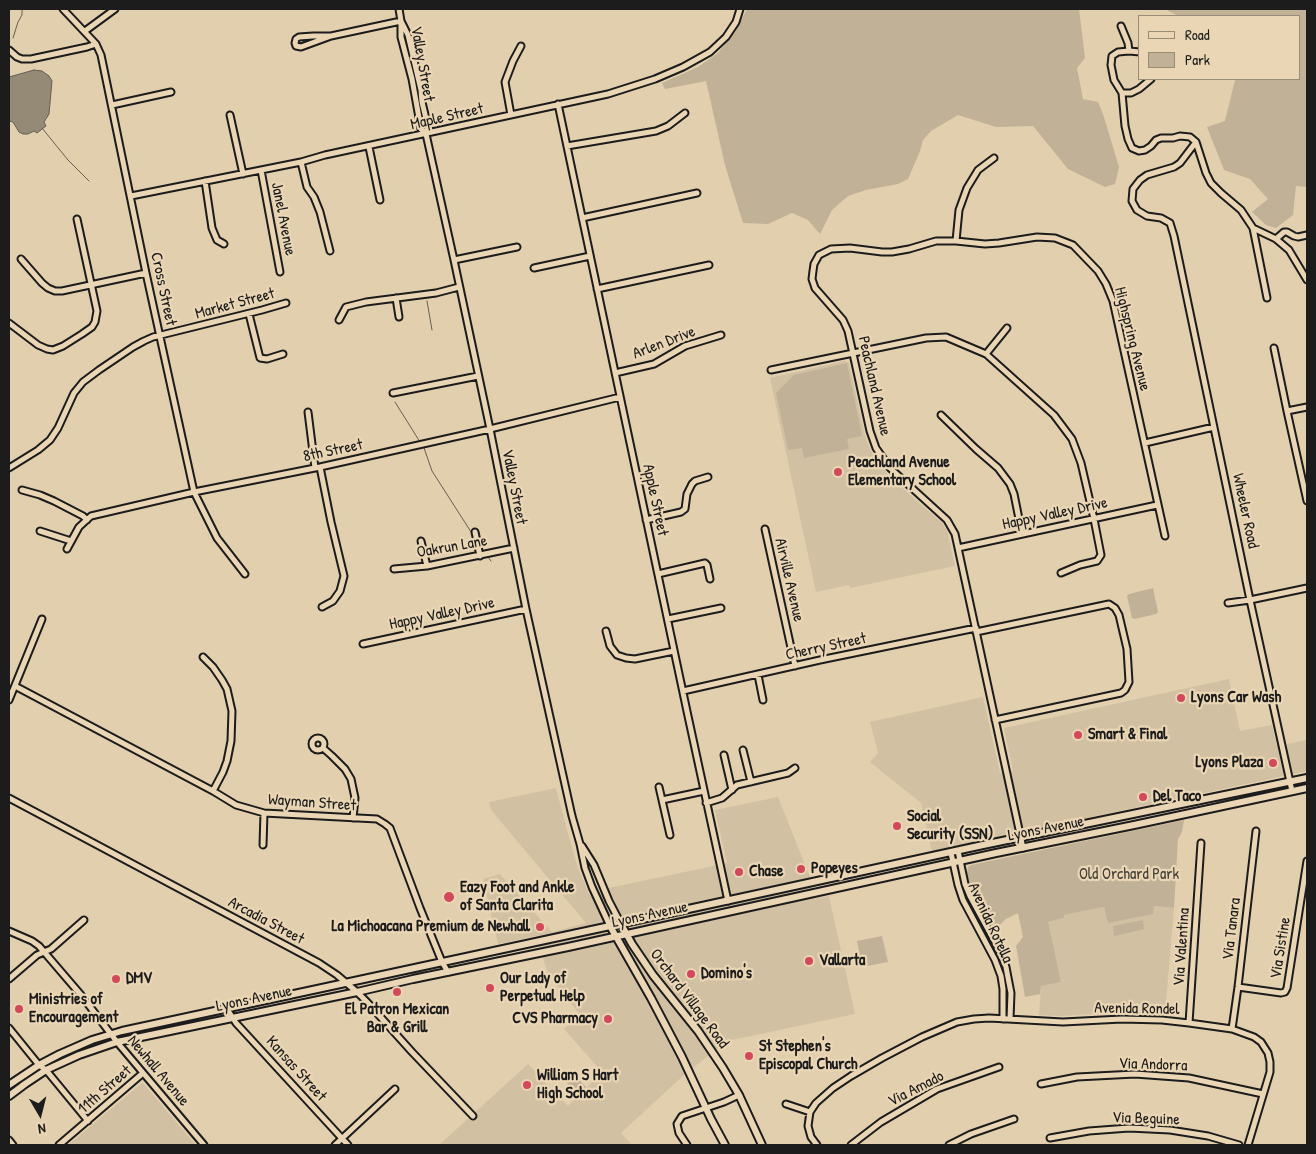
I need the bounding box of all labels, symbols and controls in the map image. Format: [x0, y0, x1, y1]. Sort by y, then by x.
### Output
legend [1138, 15, 1301, 80]
text: Road [1185, 24, 1210, 45]
street label: Valley Street [406, 25, 438, 103]
text: Park [1185, 49, 1210, 70]
street label: Maple Street [409, 99, 485, 135]
street label: Janel Avenue [266, 181, 300, 257]
street label: Cross Street [146, 251, 180, 327]
street label: Market Street [193, 284, 277, 324]
street label: Highspring Avenue [1110, 285, 1154, 393]
street label: Arlen Drive [630, 322, 698, 364]
street label: Peachland Avenue [853, 334, 895, 438]
street label: 8th Street [302, 435, 364, 467]
street label: Valley Street [497, 448, 531, 526]
place label: Peachland Avenue Elementary School [848, 453, 956, 491]
street label: Apple Street [638, 462, 672, 538]
marker: Peachland Avenue Elementary School [832, 466, 844, 478]
street label: Wheeler Road [1228, 472, 1262, 550]
street label: Happy Valley Drive [1001, 493, 1109, 535]
street label: Oakrun Lane [415, 531, 489, 563]
street label: Airville Avenue [770, 536, 808, 624]
street label: Happy Valley Drive [388, 593, 496, 635]
street label: Cherry Street [784, 629, 868, 665]
place label: Lyons Car Wash [1191, 688, 1281, 708]
marker: Lyons Car Wash [1175, 692, 1187, 704]
place label: Smart & Final [1088, 725, 1167, 745]
marker: Smart & Final [1072, 729, 1084, 741]
place label: Lyons Plaza [1195, 753, 1263, 773]
marker: Lyons Plaza [1267, 757, 1279, 769]
place label: Del Taco [1153, 787, 1201, 807]
street label: Wayman Street [267, 790, 357, 816]
marker: Del Taco [1137, 791, 1149, 803]
place label: Social Security (SSN) [907, 807, 993, 845]
street label: Lyons Avenue [1006, 812, 1086, 846]
marker: Social Security (SSN) [891, 820, 903, 832]
place label: Popeyes [811, 859, 858, 879]
place label: Chase [749, 862, 783, 882]
marker: Popeyes [795, 863, 807, 875]
park label: Old Orchard Park [1079, 865, 1179, 885]
marker: Chase [733, 866, 745, 878]
place label: Eazy Foot and Ankle of Santa Clarita [460, 878, 574, 916]
street label: Avenida Rotella [963, 880, 1017, 966]
marker: Eazy Foot and Ankle of Santa Clarita [442, 890, 456, 904]
street label: Arcadia Street [225, 893, 307, 949]
street label: Via Tanara [1219, 897, 1245, 961]
street label: Lyons Avenue [610, 898, 690, 932]
street label: Via Valentina [1170, 907, 1194, 987]
street label: Via Sistine [1267, 916, 1295, 980]
place label: La Michoacana Premium de Newhall [332, 917, 530, 937]
marker: La Michoacana Premium de Newhall [534, 921, 546, 933]
street label: Orchard Village Road [645, 946, 733, 1052]
place label: Vallarta [819, 951, 865, 971]
marker: Vallarta [803, 955, 815, 967]
place label: Domino's [701, 964, 752, 984]
marker: Domino's [685, 968, 697, 980]
place label: DMV [126, 969, 152, 989]
place label: Our Lady of Perpetual Help [500, 969, 585, 1007]
marker: DMV [110, 973, 122, 985]
street label: Lyons Avenue [214, 982, 294, 1016]
marker: Our Lady of Perpetual Help [484, 982, 496, 994]
marker: El Patron Mexican Bar & Grill [391, 986, 403, 998]
place label: Ministries of Encouragement [29, 990, 118, 1028]
street label: Avenida Rondel [1094, 999, 1180, 1019]
place label: El Patron Mexican Bar & Grill [345, 1000, 449, 1038]
marker: Ministries of Encouragement [13, 1003, 25, 1015]
place label: CVS Pharmacy [512, 1009, 598, 1029]
marker: CVS Pharmacy [602, 1013, 614, 1025]
street label: Newhall Avenue [123, 1032, 193, 1110]
street label: Kansas Street [262, 1032, 330, 1106]
place label: St Stephen's Episcopal Church [759, 1037, 857, 1075]
marker: St Stephen's Episcopal Church [743, 1050, 755, 1062]
street label: Via Andorra [1118, 1054, 1188, 1076]
street label: 11th Street [74, 1062, 136, 1118]
place label: William S Hart High School [537, 1066, 618, 1104]
street label: Via Amado [885, 1067, 947, 1111]
marker: William S Hart High School [521, 1079, 533, 1091]
north arrow [15, 1089, 65, 1139]
street label: Via Beguine [1112, 1108, 1180, 1130]
text: N [37, 1119, 47, 1139]

